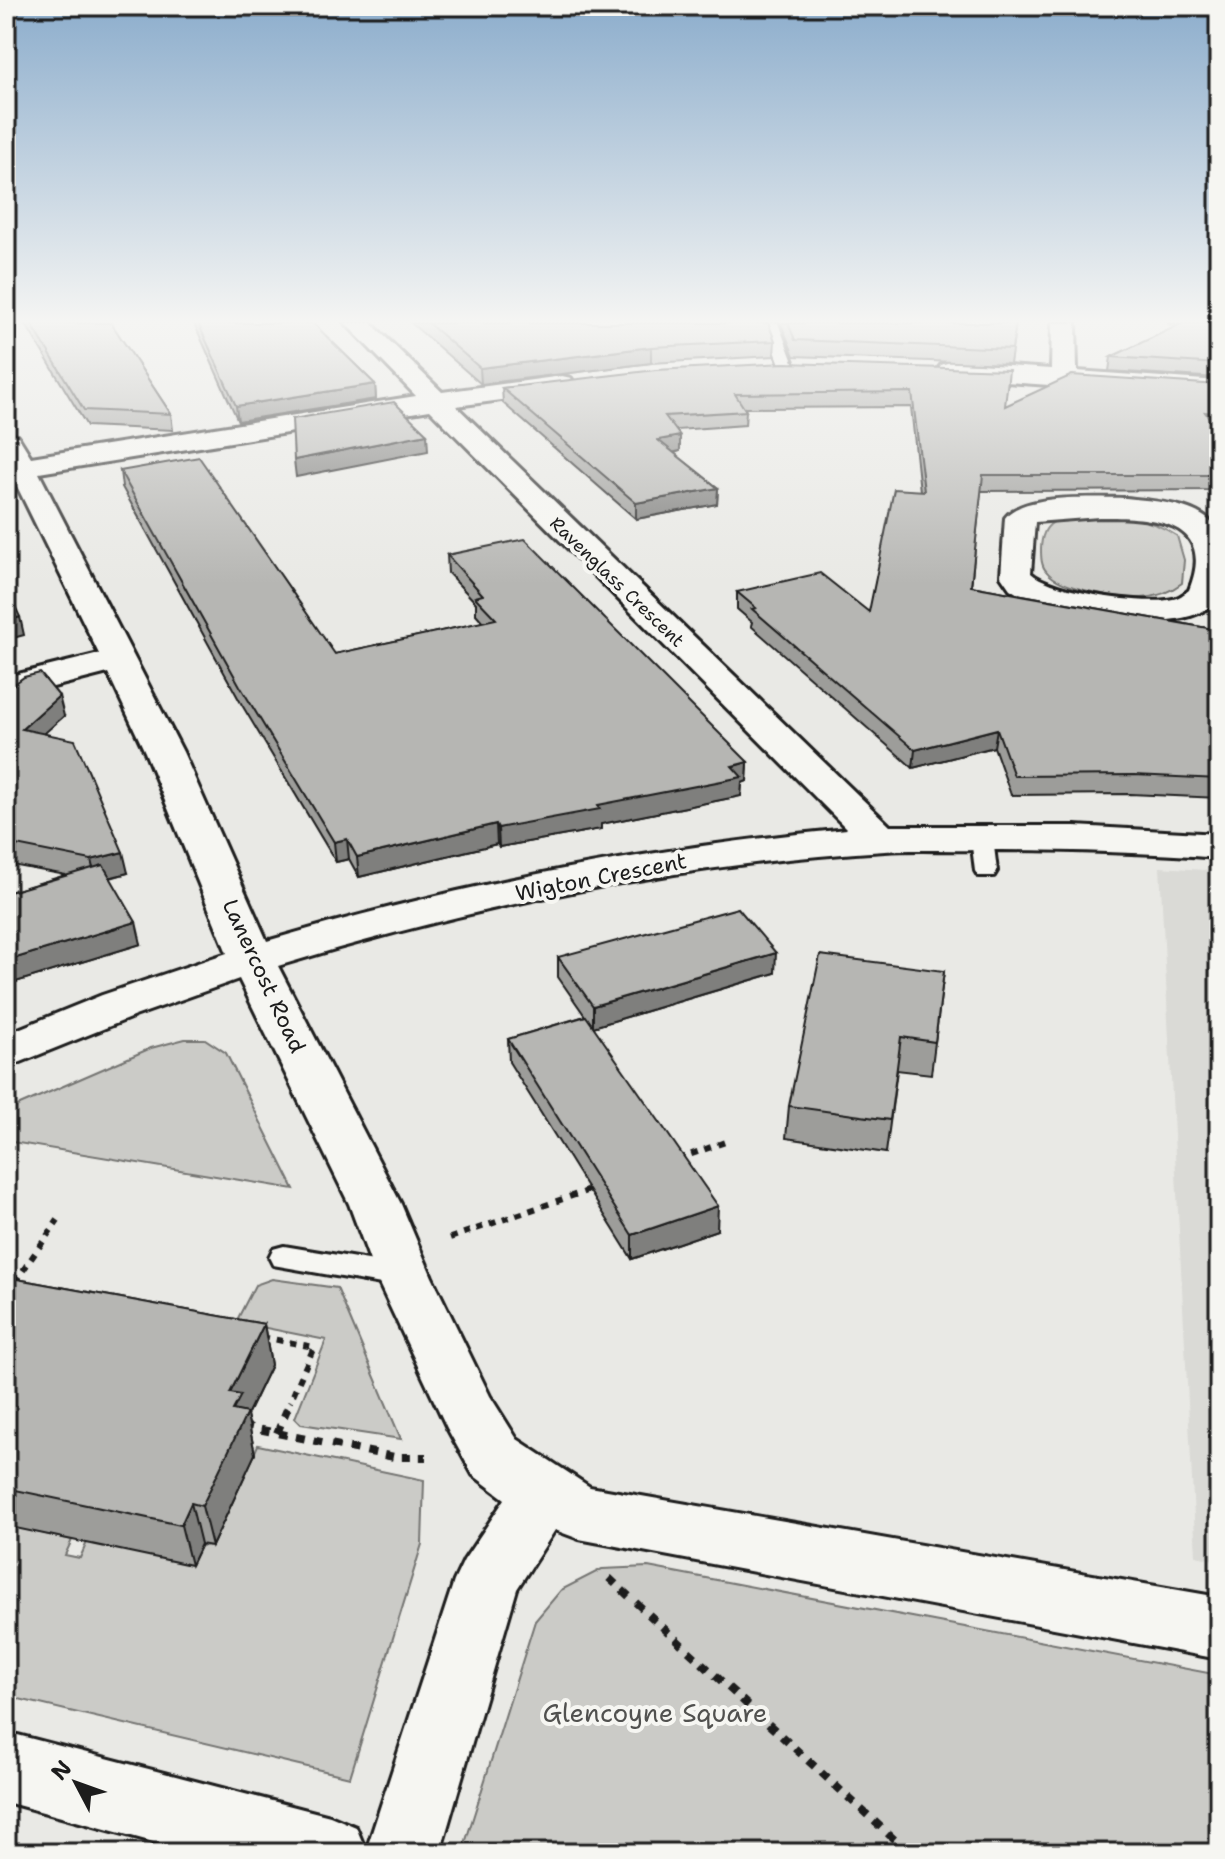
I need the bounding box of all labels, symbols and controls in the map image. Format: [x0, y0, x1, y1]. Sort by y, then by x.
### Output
street label: Ravenglass Crescent [545, 512, 689, 652]
street label: Wigton Crescent [513, 846, 689, 908]
street label: Lanercost Road [216, 894, 312, 1058]
park label: Glencoyne Square [542, 1695, 768, 1730]
north arrow [36, 1743, 116, 1823]
text: N [45, 1754, 78, 1786]

